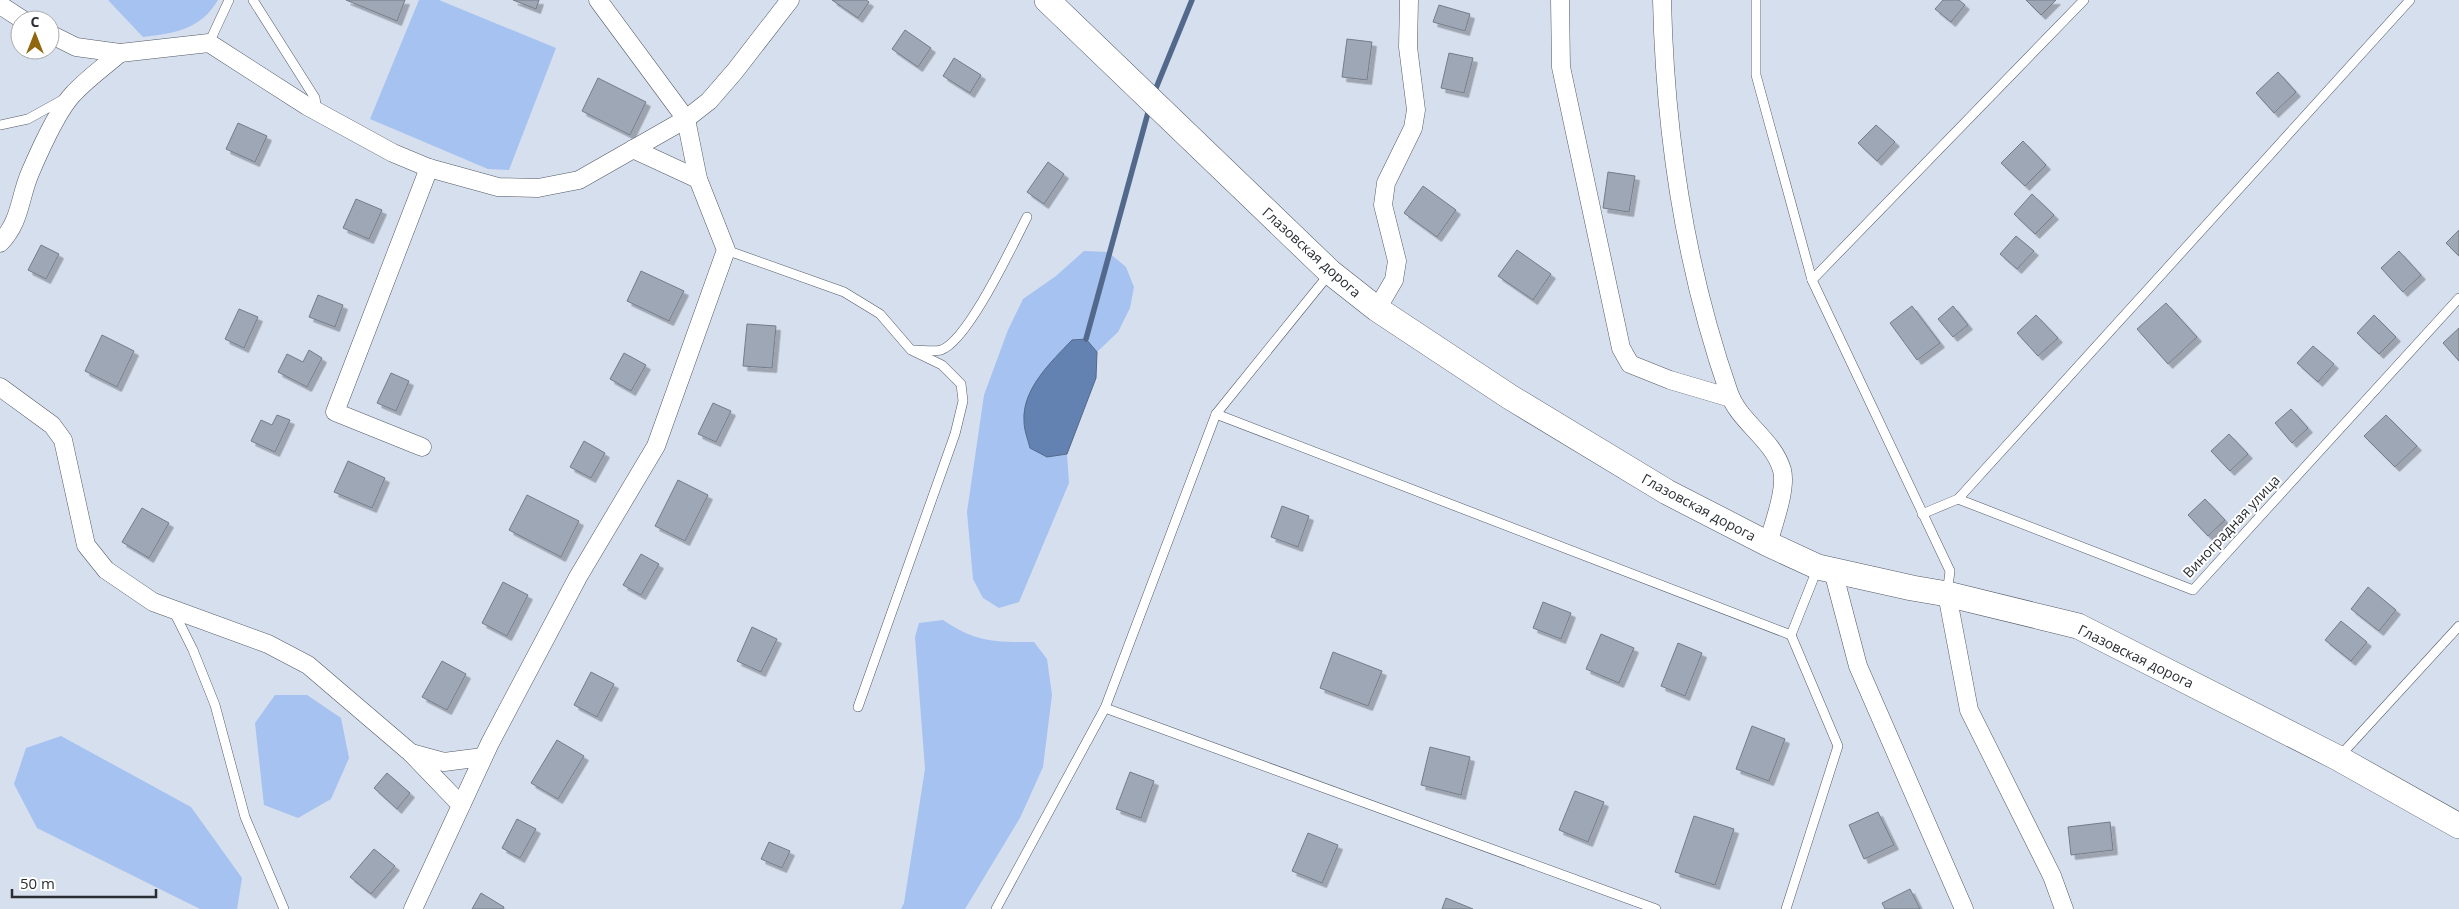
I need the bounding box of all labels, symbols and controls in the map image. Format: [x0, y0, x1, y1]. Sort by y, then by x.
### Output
north arrow [10, 10, 60, 60]
text: С [31, 12, 40, 31]
street label: Глазовская дорога [1259, 203, 1365, 301]
street label: Глазовская дорога [1639, 469, 1759, 545]
street label: Виноградная улица [2178, 470, 2284, 582]
street label: Глазовская дорога [2075, 620, 2197, 692]
scale bar [12, 866, 156, 898]
text: 50 m [20, 873, 55, 893]

